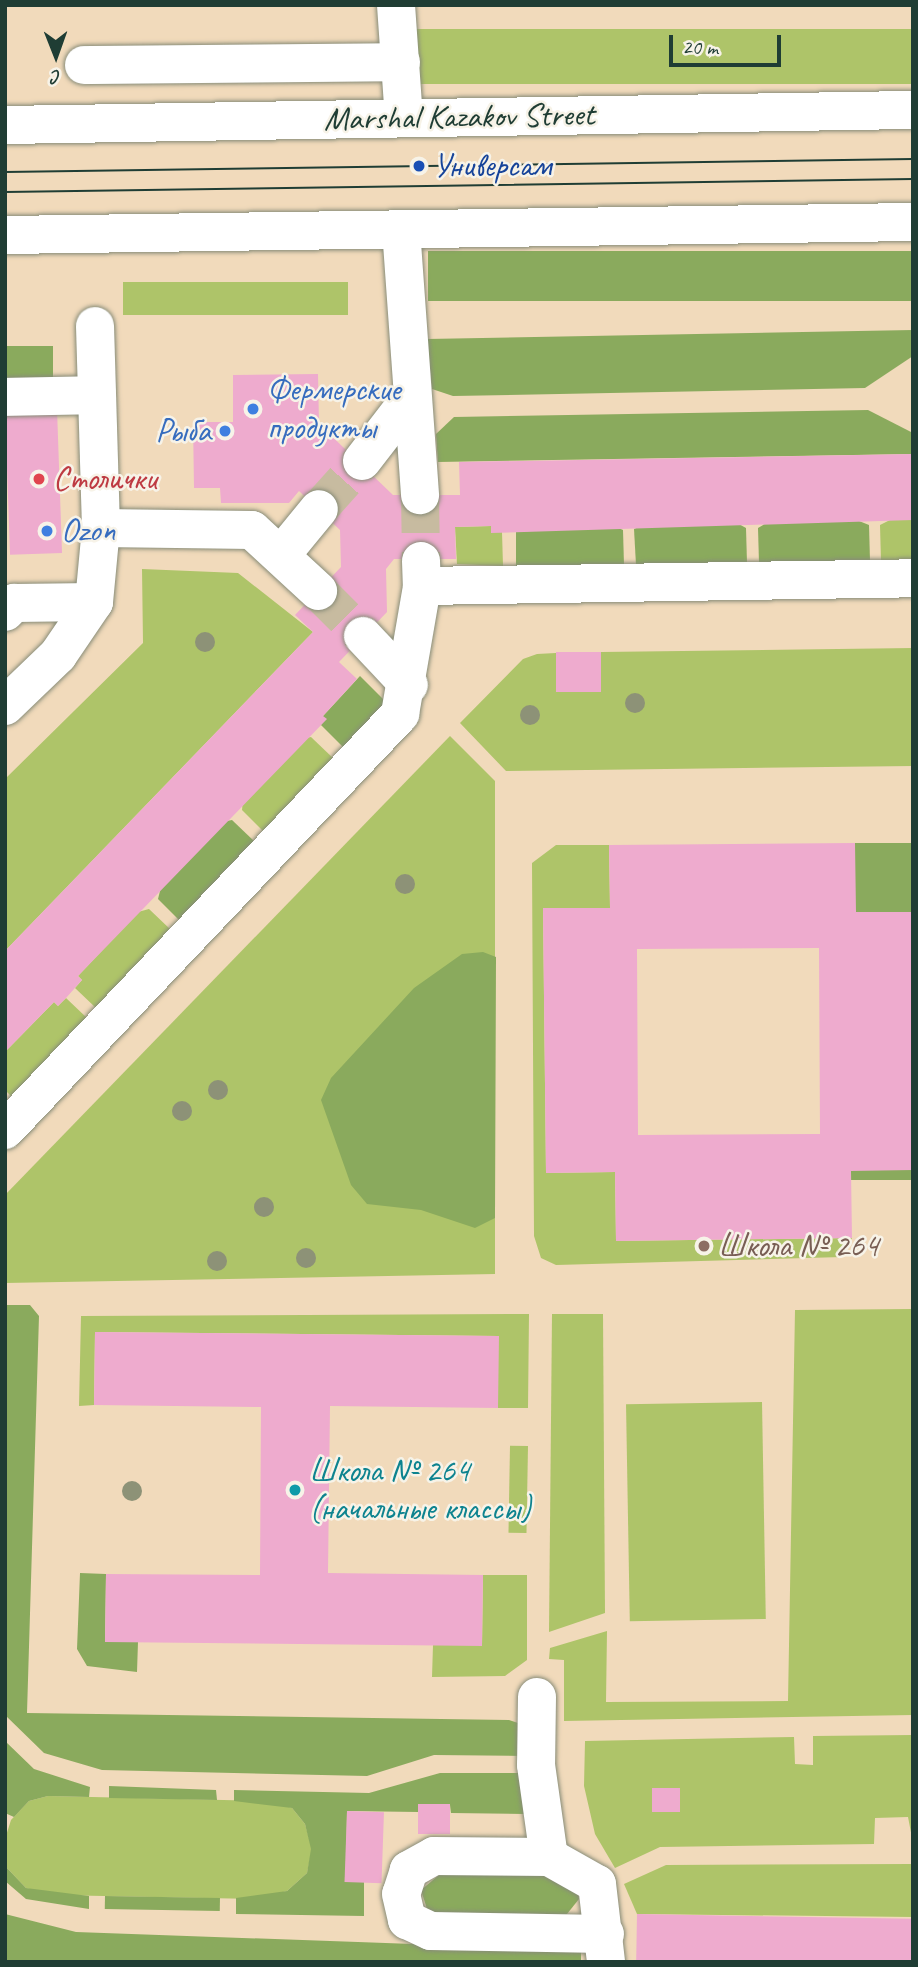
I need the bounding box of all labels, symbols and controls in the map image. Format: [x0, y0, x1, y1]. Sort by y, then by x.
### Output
north arrow [21, 21, 91, 91]
scale bar [673, 21, 785, 65]
text: 20 m [682, 34, 718, 60]
text: С [51, 65, 61, 89]
street label: Marshal Kazakov Street [323, 95, 595, 139]
place label: Универсам [433, 146, 551, 186]
marker: Универсам [411, 158, 427, 174]
place label: Фермерские продукты [267, 370, 400, 448]
marker: Фермерские продукты [245, 401, 261, 417]
place label: Рыба [155, 411, 211, 451]
marker: Рыба [217, 423, 233, 439]
place label: Столички [53, 459, 156, 499]
marker: Столички [31, 471, 47, 487]
place label: Ozon [61, 511, 115, 551]
marker: Ozon [39, 523, 55, 539]
place label: Школа № 264 [718, 1226, 879, 1266]
marker: Школа № 264 [696, 1238, 712, 1254]
place label: Школа № 264 (начальные классы) [309, 1451, 532, 1529]
marker: Школа № 264 (начальные классы) [287, 1482, 303, 1498]

